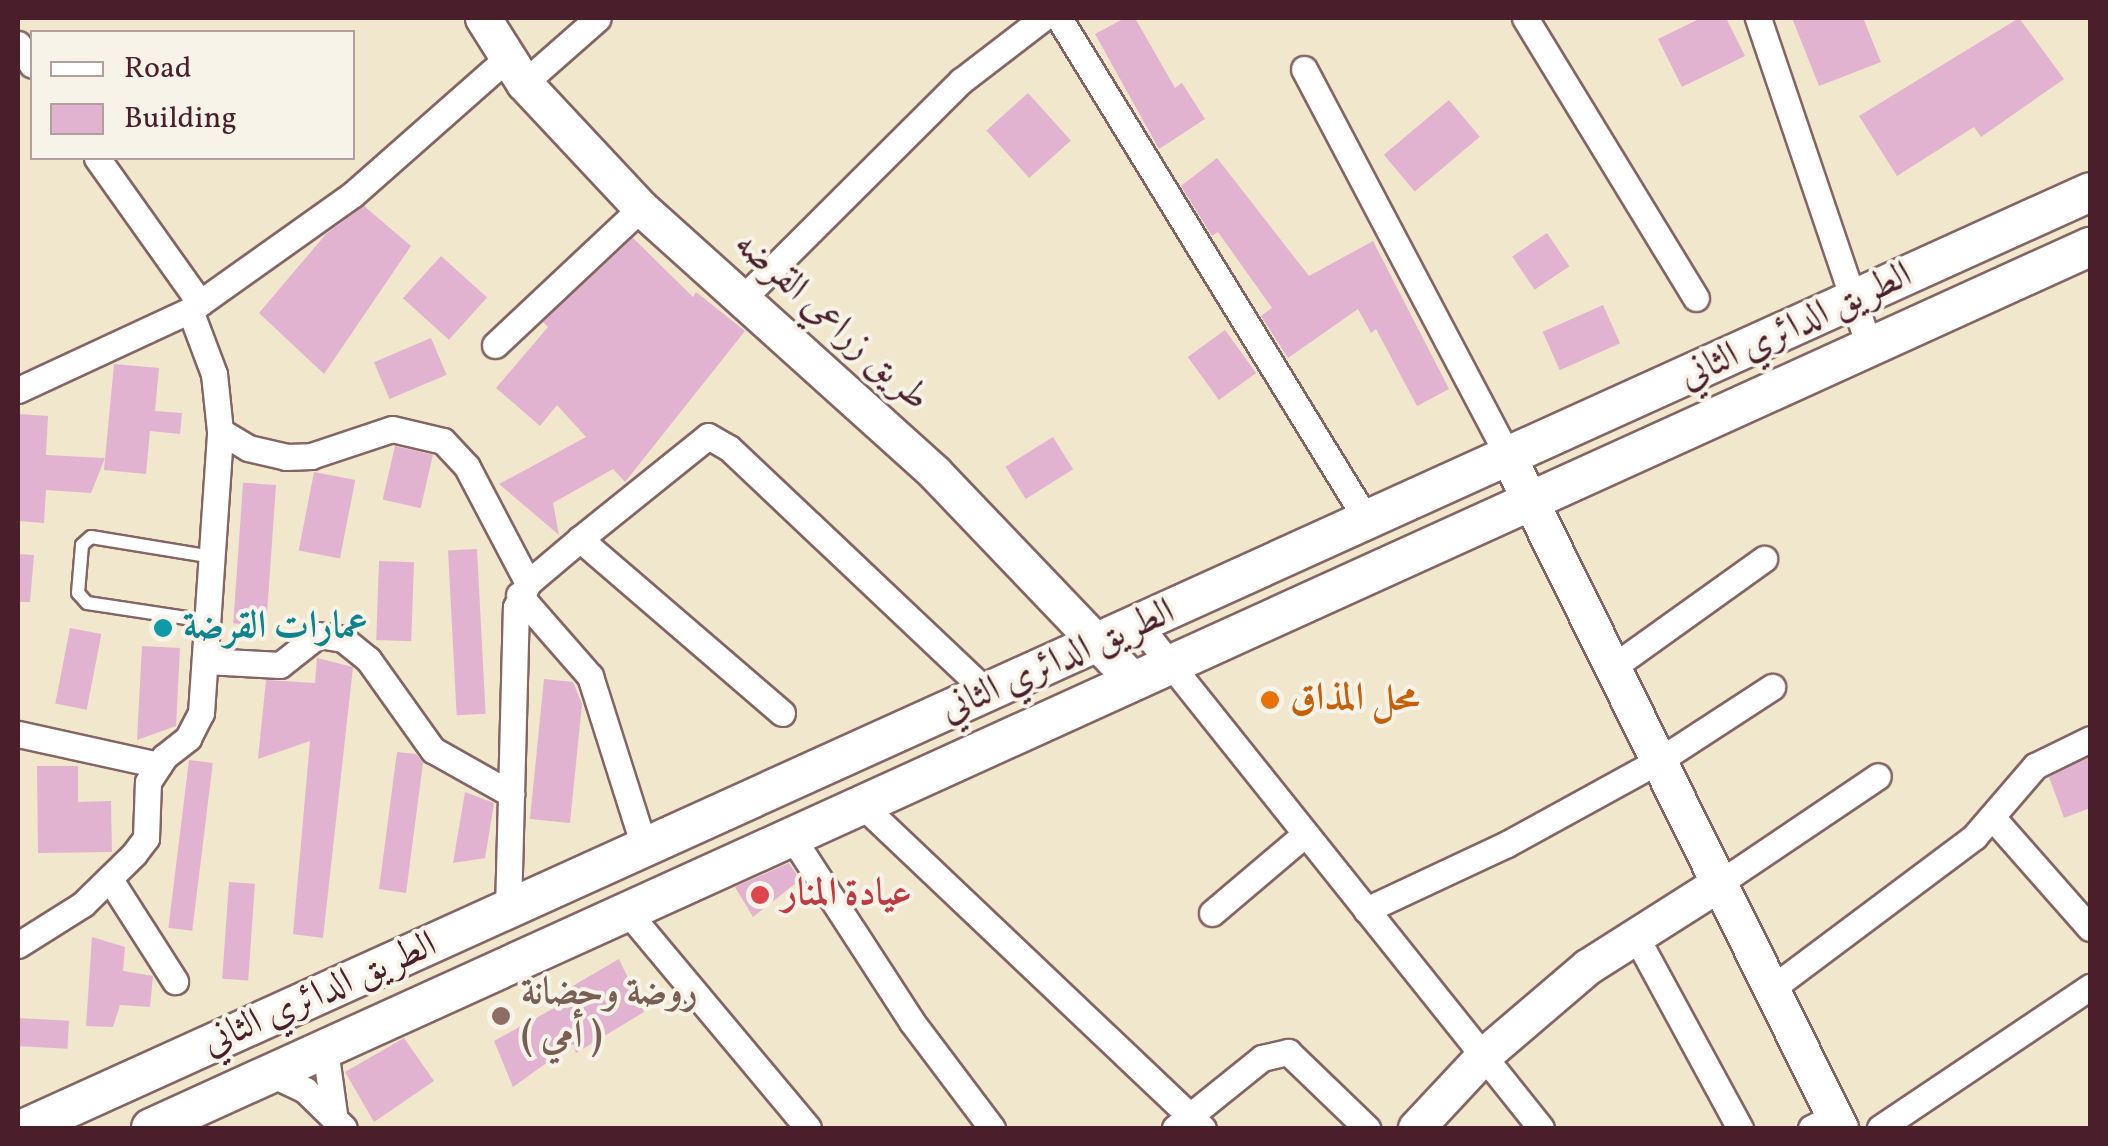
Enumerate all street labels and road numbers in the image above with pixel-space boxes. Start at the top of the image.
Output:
street label: طريق زراعي القرضه [724,222,938,422]
street label: الطريق الدائري الثاني [1672,253,1920,401]
street label: الطريق الدائري الثاني [934,590,1182,734]
street label: الطريق الدائري الثاني [196,923,444,1067]

